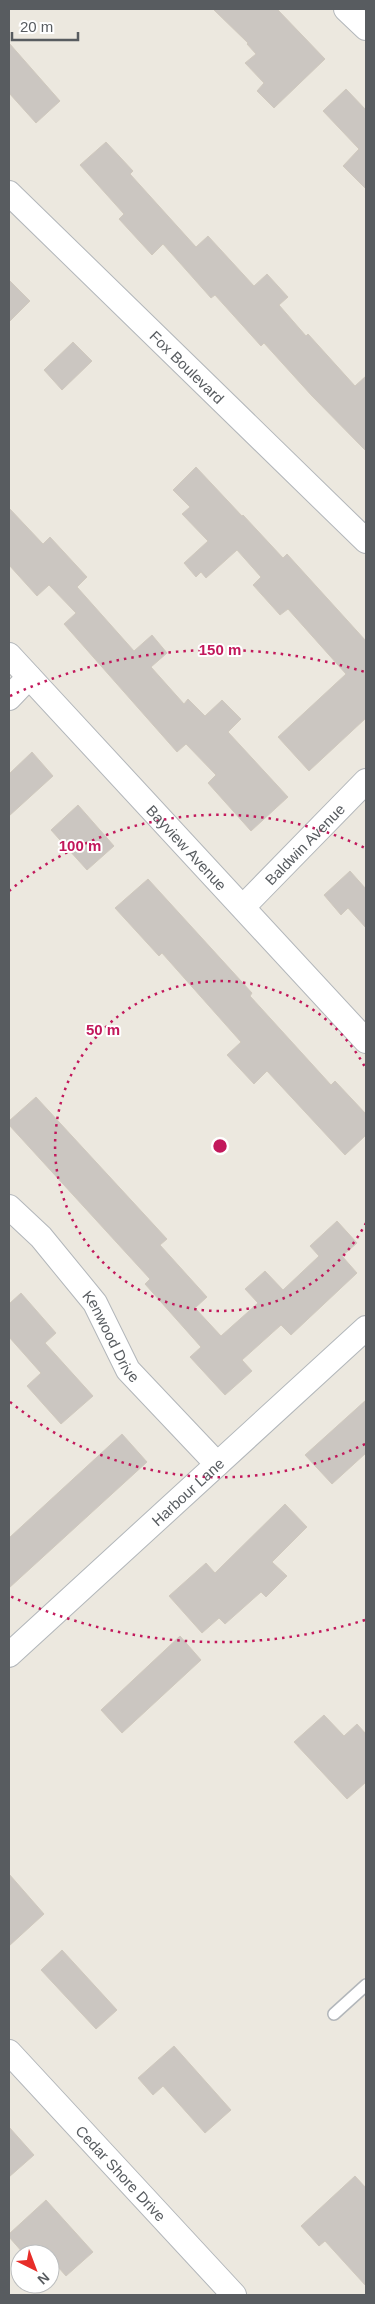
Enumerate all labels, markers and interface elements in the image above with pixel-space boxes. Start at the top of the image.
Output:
scale bar [12,10,79,42]
text: 20 m [20,18,53,35]
street label: Fox Boulevard [147,327,228,407]
text: 150 m [199,641,241,658]
street label: Baldwin Avenue [261,800,348,888]
street label: Bayview Avenue [143,801,230,893]
text: 100 m [59,837,101,854]
text: 50 m [86,1021,120,1038]
centre of rings [211,1137,229,1155]
street label: Kenwood Drive [80,1287,143,1385]
street label: Harbour Lane [148,1454,227,1529]
street label: Cedar Shore Drive [73,2122,170,2224]
north arrow [10,2244,60,2294]
text: N [35,2269,53,2288]

